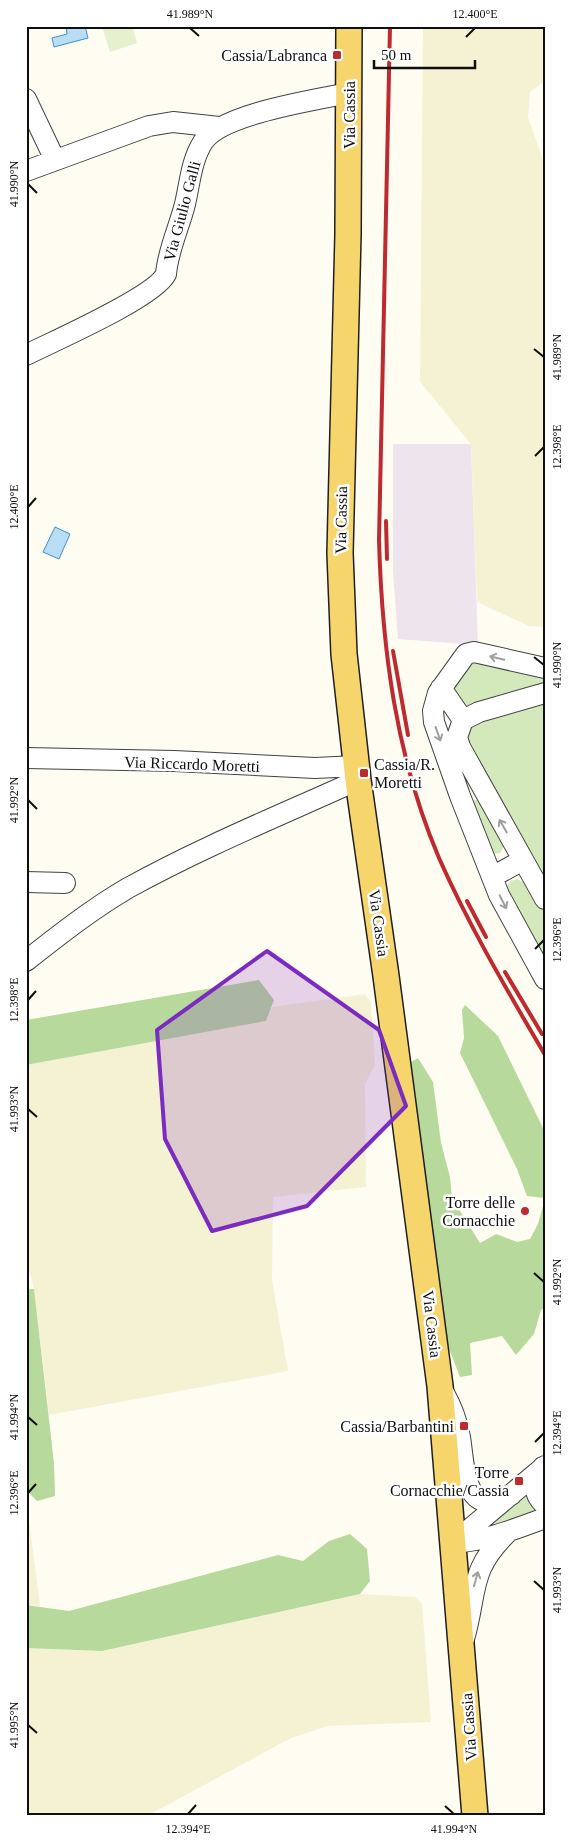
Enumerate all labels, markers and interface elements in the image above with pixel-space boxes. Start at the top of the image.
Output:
text: 41.989°N [167,7,214,21]
text: 12.400°E [452,7,498,21]
scale bar [374,38,475,70]
place label: Cassia/Labranca [221,47,327,64]
text: 50 m [381,47,412,63]
marker: Cassia/Labranca [331,49,343,61]
street label: Via Cassia [341,81,358,149]
street label: Via Giulio Galli [160,159,204,263]
text: 41.990°N [7,160,21,207]
text: 41.989°N [550,333,564,380]
text: 12.398°E [550,424,564,470]
text: 12.400°E [7,484,21,530]
street label: Via Cassia [332,486,350,554]
text: 41.990°N [550,641,564,688]
one-way arrow [490,653,506,662]
one-way arrow [434,726,443,741]
street label: Via Riccardo Moretti [124,753,261,775]
place label: Cassia/R. Moretti [374,756,435,791]
marker: Cassia/R. Moretti [358,767,370,779]
text: 41.992°N [7,776,21,823]
one-way arrow [498,819,508,834]
street label: Via Cassia [366,888,392,958]
one-way arrow [499,894,508,909]
text: 12.396°E [550,917,564,963]
text: 12.398°E [7,977,21,1023]
text: 41.993°N [7,1085,21,1132]
place label: Torre delle Cornacchie [442,1194,515,1229]
marker: Torre delle Cornacchie [519,1205,531,1217]
text: 41.992°N [550,1258,564,1305]
street label: Via Cassia [419,1289,445,1359]
text: 41.994°N [7,1393,21,1440]
text: 12.394°E [550,1410,564,1456]
place label: Cassia/Barbantini [340,1418,455,1435]
marker: Cassia/Barbantini [458,1420,470,1432]
place label: Torre Cornacchie/Cassia [390,1464,509,1499]
text: 12.396°E [7,1470,21,1516]
marker: Torre Cornacchie/Cassia [513,1475,525,1487]
text: 41.993°N [550,1566,564,1613]
one-way arrow [472,1571,482,1587]
street label: Via Cassia [458,1693,480,1761]
text: 41.995°N [7,1701,21,1748]
text: 12.394°E [165,1822,211,1836]
text: 41.994°N [431,1822,478,1836]

